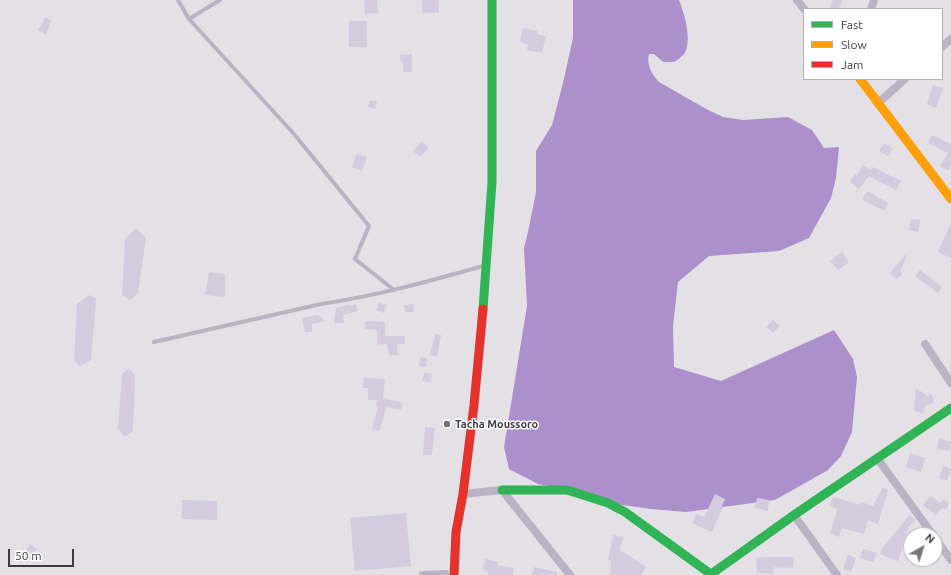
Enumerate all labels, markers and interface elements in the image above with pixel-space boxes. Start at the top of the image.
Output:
legend [803,8,943,80]
text: Fast [841,18,863,31]
text: Slow [841,38,867,51]
text: Jam [841,58,863,71]
place label: Tacha Moussoro [455,417,538,431]
marker: Tacha Moussoro [442,419,452,429]
north arrow [903,527,943,567]
text: N [923,531,937,546]
scale bar [10,541,76,567]
text: 50 m [15,549,42,562]

